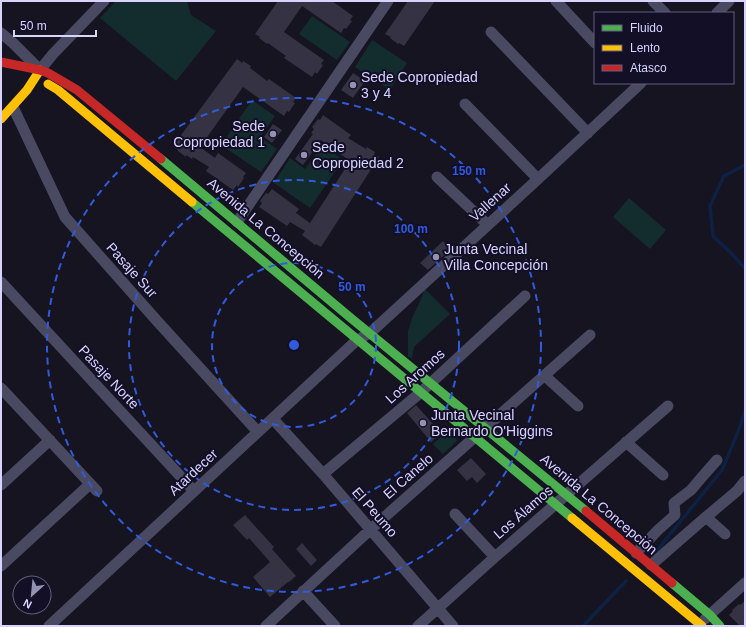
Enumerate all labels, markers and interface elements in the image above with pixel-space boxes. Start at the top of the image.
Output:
scale bar [14,12,96,38]
legend [594,12,734,84]
text: 50 m [20,19,47,33]
text: Fluido [630,21,663,35]
text: Lento [630,41,660,55]
text: Atasco [630,61,667,75]
place label: Sede Copropiedad 3 y 4 [361,69,478,101]
marker: Sede Copropiedad 3 y 4 [348,80,358,90]
place label: Sede Copropiedad 1 [173,118,265,150]
marker: Sede Copropiedad 1 [268,129,278,139]
place label: Sede Copropiedad 2 [312,139,404,171]
marker: Sede Copropiedad 2 [299,150,309,160]
text: 150 m [452,164,486,178]
street label: Avenida La Concepción [204,174,328,282]
street label: Vallenar [466,179,514,225]
text: 100 m [394,222,428,236]
street label: Pasaje Sur [103,239,161,301]
place label: Junta Vecinal Villa Concepción [444,241,548,273]
marker: Junta Vecinal Villa Concepción [431,252,441,262]
text: 50 m [338,280,366,294]
centre of rings [287,338,301,352]
street label: Pasaje Norte [76,342,143,412]
street label: Los Aromos [382,345,448,407]
place label: Junta Vecinal Bernardo O'Higgins [431,407,553,439]
marker: Junta Vecinal Bernardo O'Higgins [418,418,428,428]
street label: Atardecer [165,445,221,499]
street label: El Canelo [380,450,436,502]
street label: Avenida La Concepción [537,450,661,558]
street label: Los Álamos [490,482,556,542]
street label: El Peumo [349,484,401,540]
north arrow [12,575,52,615]
text: N [21,597,34,611]

